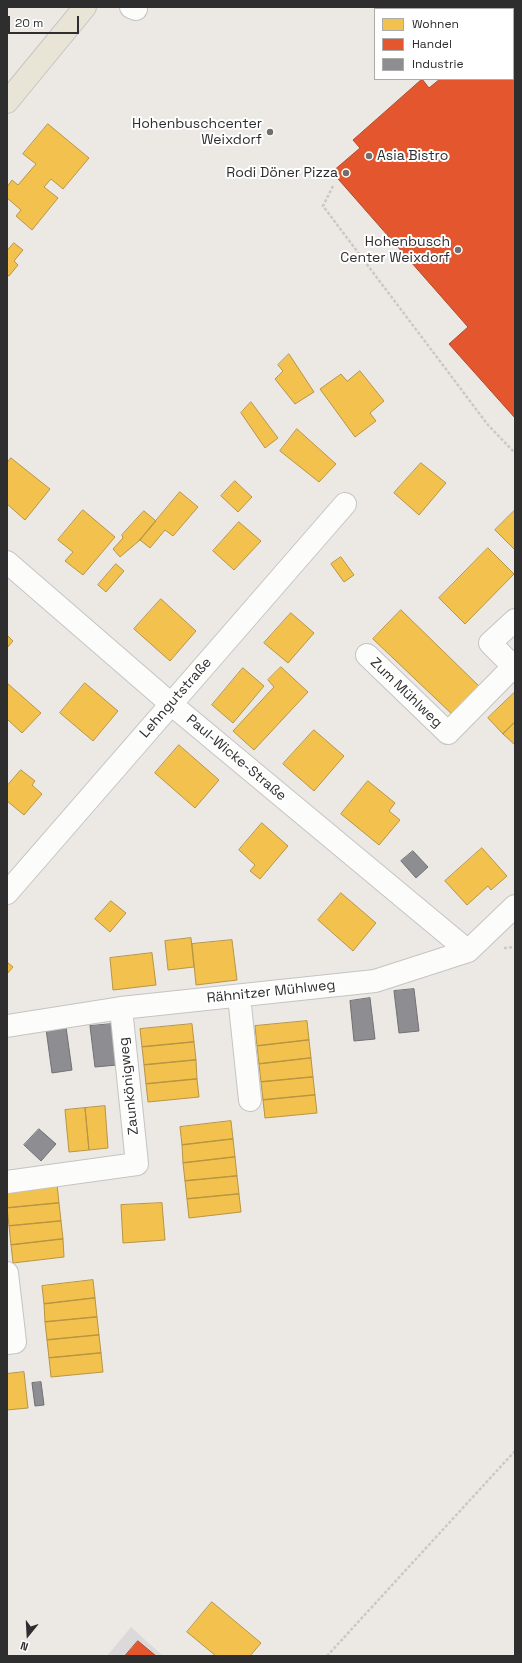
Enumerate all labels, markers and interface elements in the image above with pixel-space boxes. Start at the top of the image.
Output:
scale bar [10,8,81,34]
legend [374,8,514,80]
text: 20 m [15,15,43,31]
text: Wohnen [412,16,459,32]
text: Handel [412,36,452,52]
text: Industrie [412,56,464,72]
place label: Hohenbuschcenter Weixdorf [132,116,262,148]
marker: Hohenbuschcenter Weixdorf [265,127,275,137]
place label: Asia Bistro [377,148,448,164]
marker: Asia Bistro [364,151,374,161]
place label: Rodi Döner Pizza [226,165,338,181]
marker: Rodi Döner Pizza [341,168,351,178]
place label: Hohenbusch Center Weixdorf [340,234,450,266]
marker: Hohenbusch Center Weixdorf [453,245,463,255]
street label: Lehngutstraße [137,654,215,742]
street label: Zum Mühlweg [367,655,445,731]
street label: Paul-Wicke-Straße [183,711,289,805]
street label: Rähnitzer Mühlweg [206,977,336,1007]
street label: Zaunkönigweg [116,1036,142,1136]
north arrow [8,1615,48,1655]
text: N [19,1639,30,1654]

